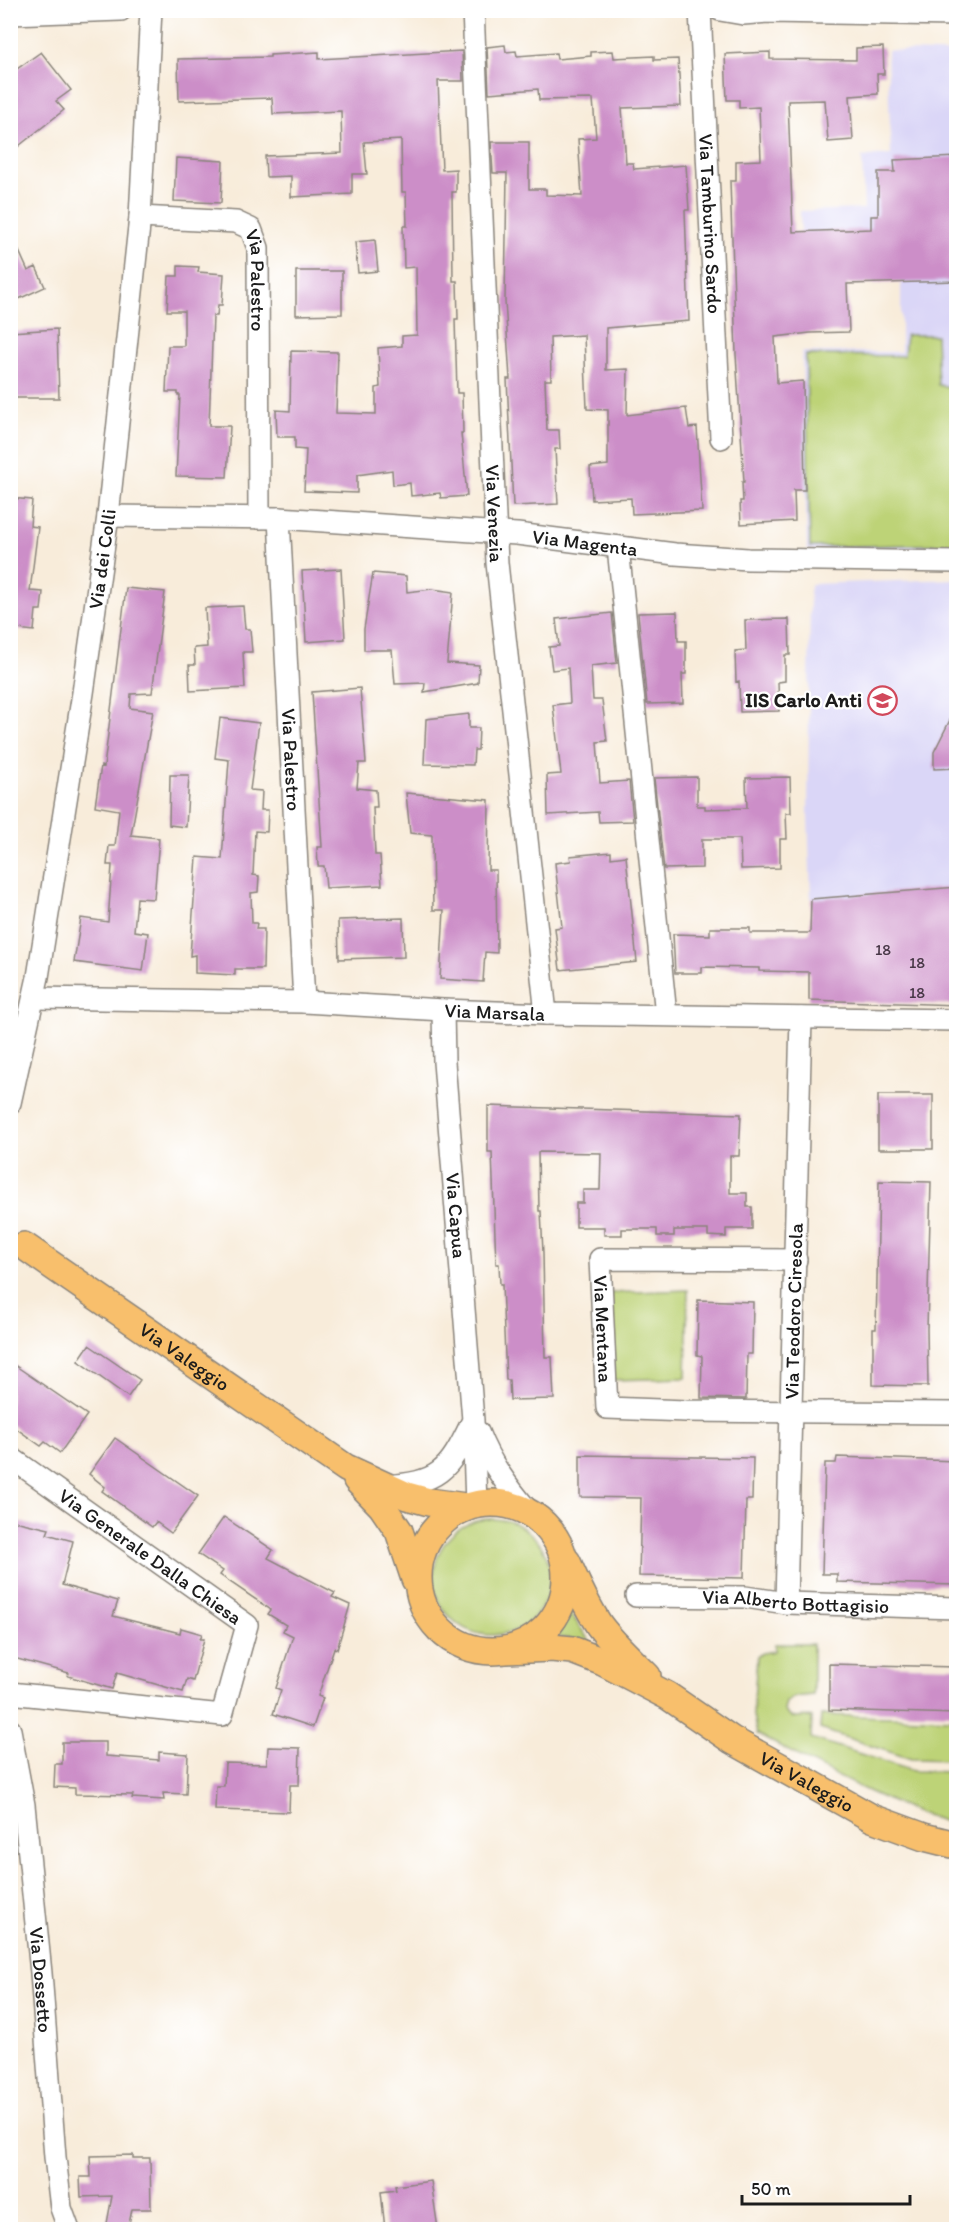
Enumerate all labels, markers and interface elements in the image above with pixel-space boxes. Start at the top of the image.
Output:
street label: Via Tamburino Sardo [694,133,727,314]
street label: Via Palestro [240,226,270,332]
street label: Via Venezia [481,464,509,564]
street label: Via dei Colli [83,508,121,611]
street label: Via Magenta [531,524,639,561]
school or university icon: IIS Carlo Anti [867,684,899,716]
place label: IIS Carlo Anti [745,688,862,712]
street label: Via Palestro [277,708,306,812]
house number: 18 [875,940,891,959]
house number: 18 [909,953,925,972]
house number: 18 [909,983,925,1002]
street label: Via Marsala [444,998,546,1026]
street label: Via Capua [441,1172,472,1259]
street label: Via Teodoro Ciresola [779,1222,808,1400]
street label: Via Mentana [589,1275,618,1383]
street label: Via Valeggio [135,1317,234,1396]
street label: Via Generale Dalla Chiesa [54,1483,247,1630]
street label: Via Alberto Bottagisio [702,1585,890,1618]
street label: Via Valeggio [755,1746,858,1818]
street label: Via Dossetto [24,1926,58,2034]
scale bar [742,2168,910,2206]
text: 50 m [751,2178,791,2200]

